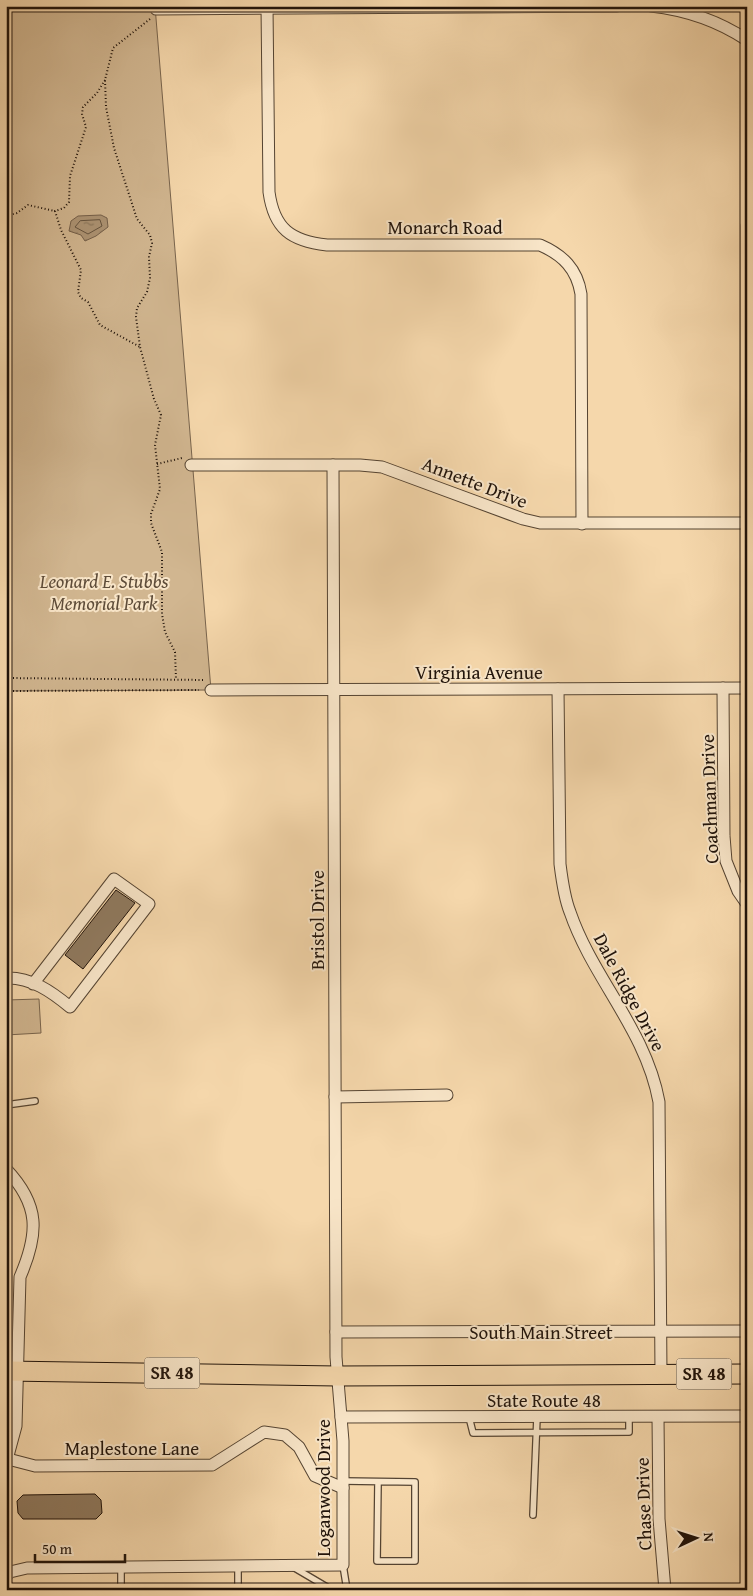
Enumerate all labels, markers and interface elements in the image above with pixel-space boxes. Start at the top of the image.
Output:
street label: Monarch Road [387,213,503,241]
street label: Annette Drive [418,449,532,515]
park label: Leonard E. Stubbs Memorial Park [39,567,169,617]
street label: Virginia Avenue [415,658,543,686]
street label: Coachman Drive [693,734,725,864]
street label: Bristol Drive [303,870,331,970]
street label: Dale Ridge Drive [587,928,673,1056]
street label: South Main Street [469,1318,613,1346]
road number: SR 48 [144,1358,200,1389]
road number: SR 48 [676,1358,732,1390]
street label: State Route 48 [487,1386,601,1414]
street label: Loganwood Drive [309,1419,337,1557]
street label: Maplestone Lane [65,1434,199,1462]
street label: Chase Drive [627,1457,659,1551]
north arrow [670,1514,720,1564]
scale bar [35,1531,125,1563]
text: N [699,1532,719,1543]
text: 50 m [42,1538,73,1559]

